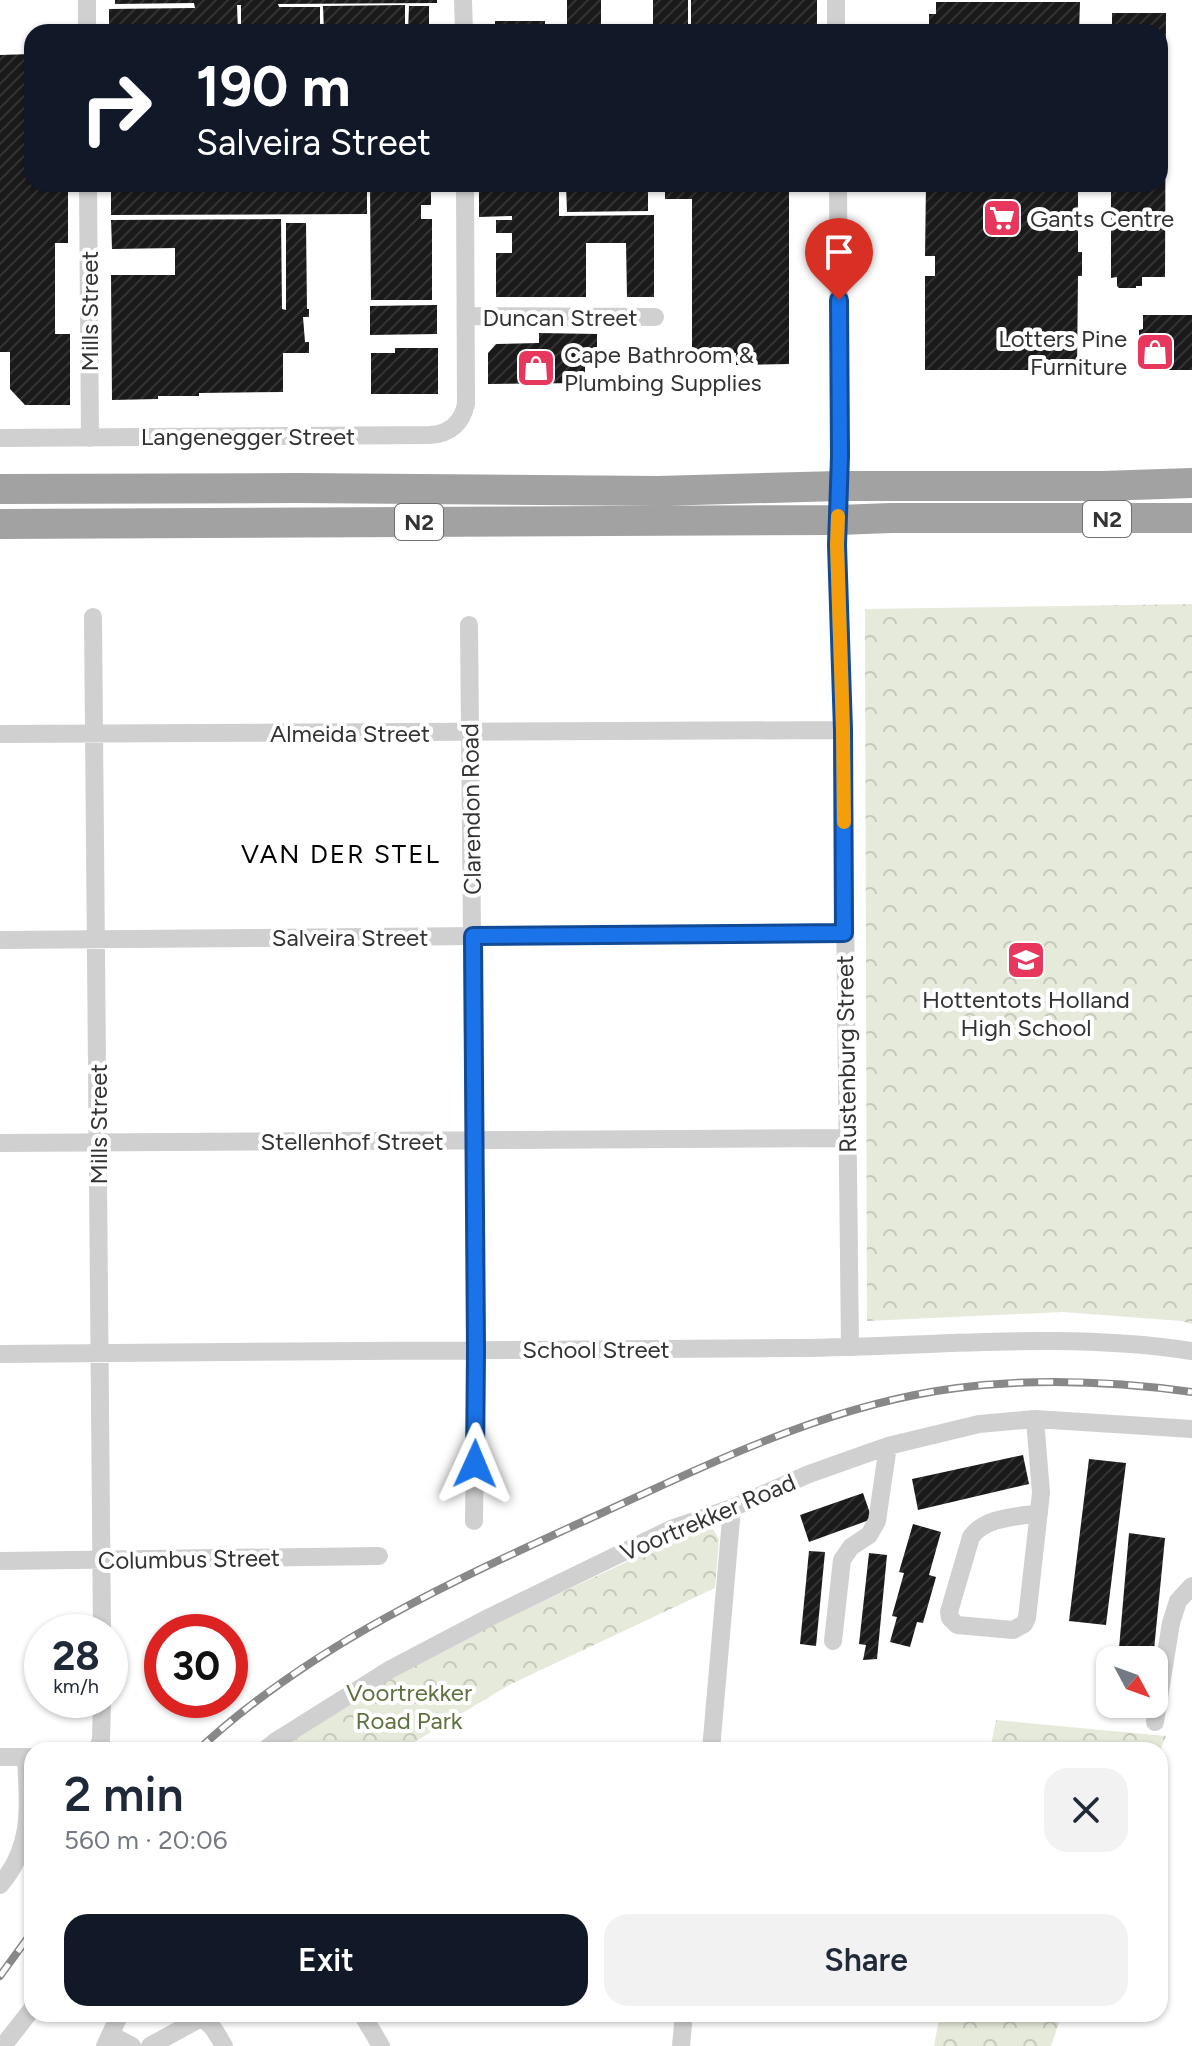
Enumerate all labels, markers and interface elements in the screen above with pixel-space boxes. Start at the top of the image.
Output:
text: 190 m [196,53,351,120]
icon: right [64,56,168,160]
text: Salveira Street [196,121,431,164]
supermarket icon: Gants Centre [981,197,1023,239]
place label: Gants Centre [1030,204,1174,233]
pin [805,218,873,300]
icon: arrive [817,230,861,274]
street label: Mills Street [75,251,104,371]
street label: Duncan Street [482,303,638,332]
place label: Lotters Pine Furniture [998,324,1127,381]
shop icon: Lotters Pine Furniture [1134,331,1176,373]
place label: Cape Bathroom & Plumbing Supplies [564,340,762,397]
shop icon: Cape Bathroom & Plumbing Supplies [515,347,557,389]
street label: Langenegger Street [141,422,355,451]
road number: N2 [1083,501,1131,537]
road number: N2 [395,504,443,540]
street label: Almeida Street [270,719,430,748]
street label: Clarendon Road [455,723,487,895]
district label: VAN DER STEL [241,838,441,870]
street label: Salveira Street [272,923,428,952]
school or university icon: Hottentots Holland High School [1005,939,1047,981]
street label: Rustenburg Street [830,955,862,1153]
place label: Hottentots Holland High School [922,985,1130,1042]
street label: Mills Street [84,1064,113,1184]
street label: Stellenhof Street [260,1127,444,1156]
street label: School Street [522,1335,670,1364]
position arrow [433,1422,517,1506]
street label: Voortrekker Road [616,1467,800,1567]
street label: Columbus Street [98,1543,280,1575]
speed limit sign: 30 [144,1614,248,1718]
text: 28 [52,1632,100,1680]
north arrow [1096,1646,1168,1718]
map controls [1096,1646,1168,1718]
text: km/h [53,1674,99,1698]
park label: Voortrekker Road Park [346,1678,472,1735]
text: 2 min [64,1765,184,1823]
button: close [1044,1768,1128,1852]
text: 560 m · 20:06 [64,1824,228,1856]
button: Exit [64,1914,588,2006]
button: Share [604,1914,1128,2006]

